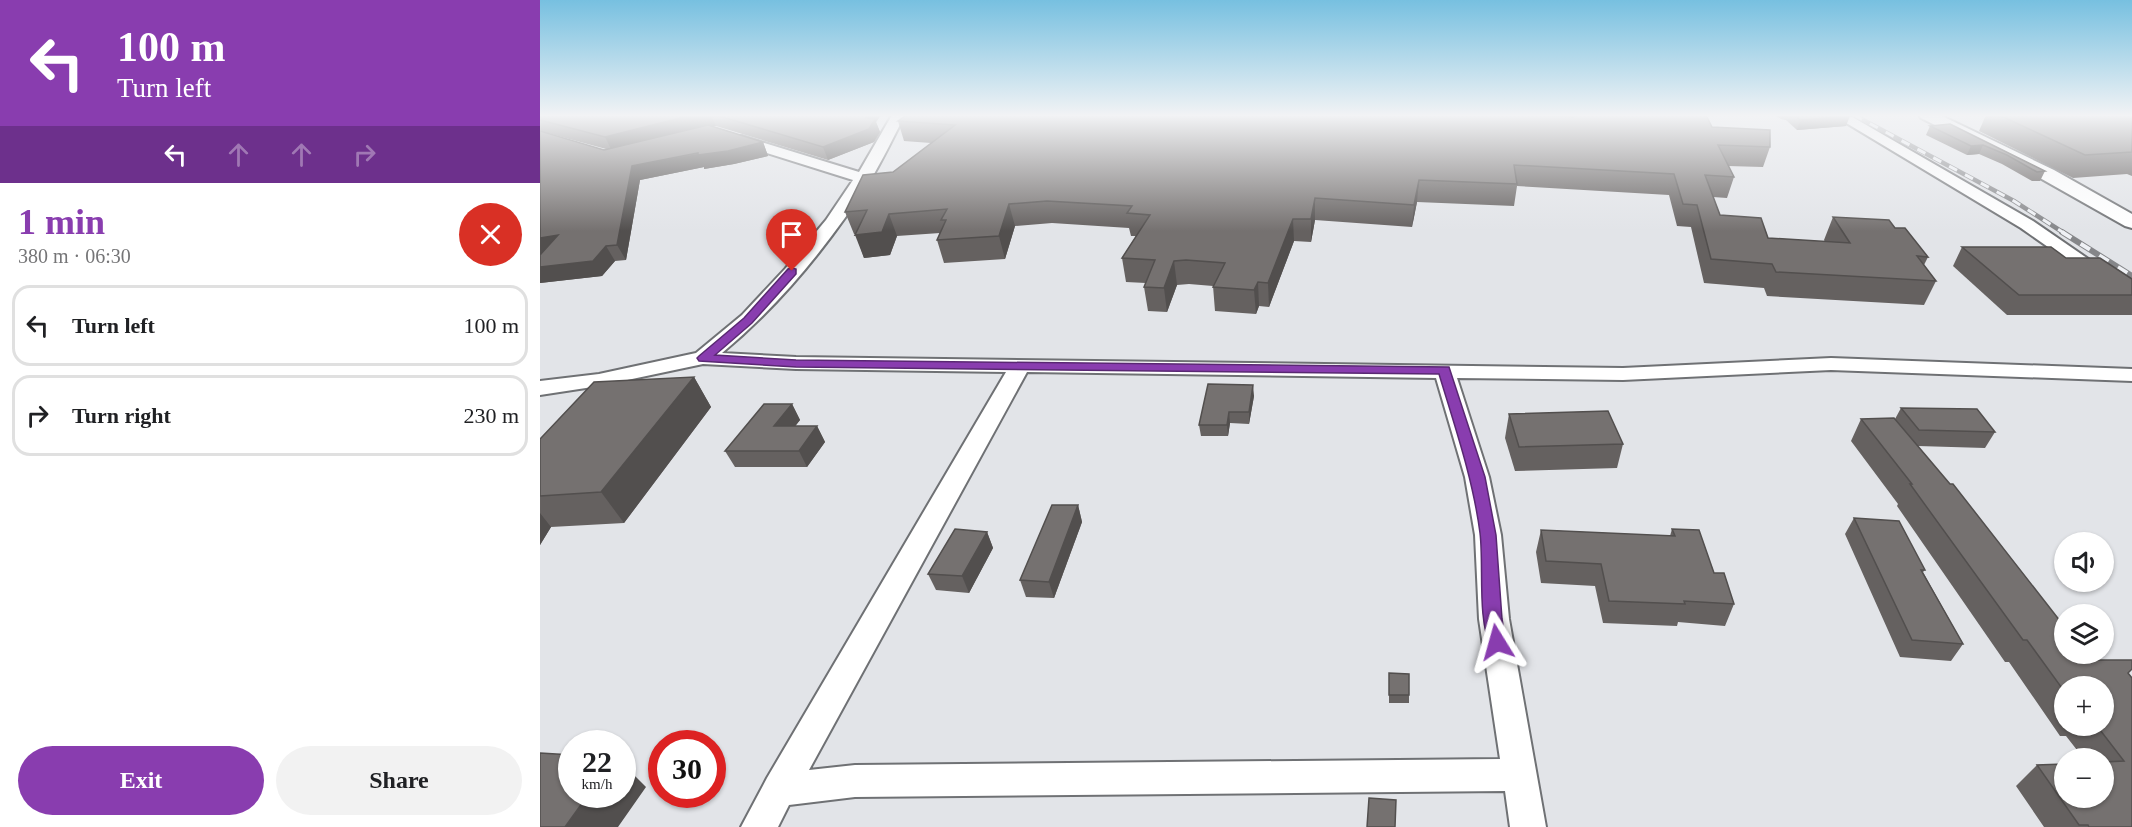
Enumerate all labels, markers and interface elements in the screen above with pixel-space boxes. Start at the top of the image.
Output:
icon: left [18,24,96,102]
text: 100 m [117,24,226,70]
text: Turn left [117,73,211,103]
icon: left [159,138,192,171]
icon: ahead [222,138,255,171]
icon: ahead [285,138,318,171]
icon: right [348,138,381,171]
text: 1 min [18,202,105,242]
button: close [459,203,522,266]
pin [766,209,817,271]
icon: arrive [775,218,808,251]
text: 380 m · 06:30 [18,245,131,267]
icon: left [21,309,54,342]
text: Turn left [72,313,155,338]
text: 100 m [463,313,519,338]
icon: right [21,399,54,432]
text: Turn right [72,403,171,428]
text: 230 m [463,403,519,428]
map controls [2054,532,2114,808]
button: sound [2054,532,2114,592]
button: layers [2054,604,2114,664]
position arrow [1465,610,1529,674]
button: + [2054,676,2114,736]
speed limit sign: 30 [648,730,726,808]
text: 22 [582,745,612,778]
button: Exit [18,746,264,815]
button: Share [276,746,522,815]
button: − [2054,748,2114,808]
text: km/h [582,776,612,792]

